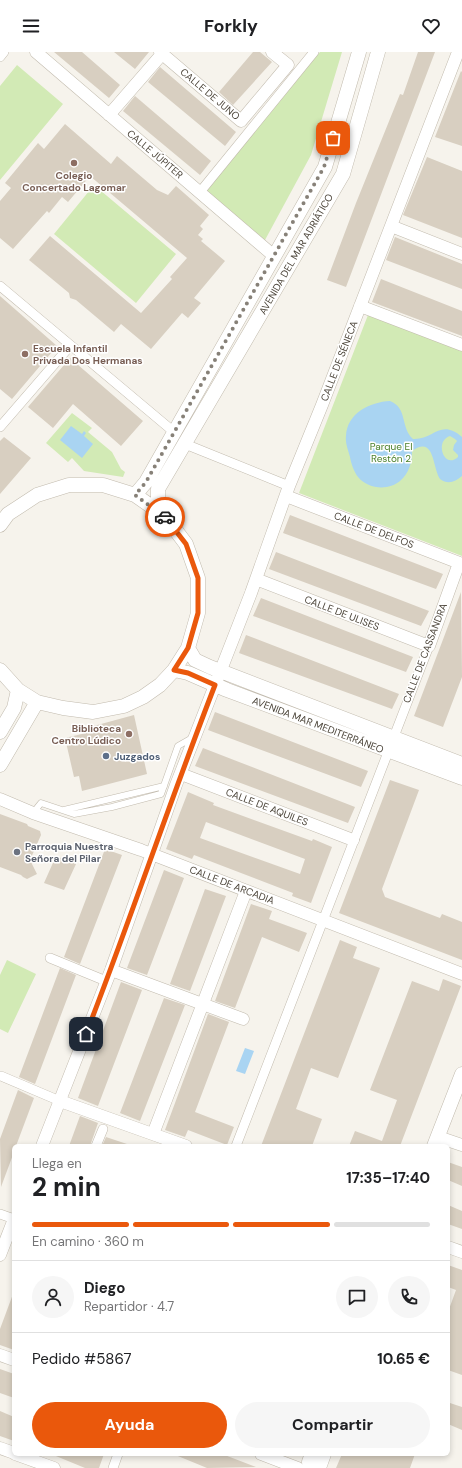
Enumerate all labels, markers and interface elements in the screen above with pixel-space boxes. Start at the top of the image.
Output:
text: Forkly [204,14,258,38]
icon: menu [20,15,42,37]
icon: heart [420,15,442,37]
street label: CALLE DE JUNO [178,65,243,123]
pin [316,121,350,155]
street label: CALLE JÚPITER [124,127,186,181]
icon: bag [322,127,344,149]
marker: Colegio Concertado Lagomar [69,158,79,168]
place label: Colegio Concertado Lagomar [22,169,126,194]
street label: AVENIDA DEL MAR ADRIÁTICO [256,191,336,317]
street label: CALLE DE SÉNECA [318,319,360,403]
place label: Escuela Infantil Privada Dos Hermanas [33,342,143,367]
marker: Escuela Infantil Privada Dos Hermanas [20,349,30,359]
park label: Parque El Restón 2 [370,440,412,465]
courier [145,497,185,537]
icon: car [154,506,176,528]
street label: CALLE DE DELFOS [332,509,416,551]
street label: CALLE DE ULISES [303,593,381,633]
street label: CALLE DE CASSANDRA [400,601,450,705]
street label: AVENIDA MAR MEDITERRÁNEO [250,694,386,756]
place label: Biblioteca Centro Lúdico [51,722,121,747]
marker: Biblioteca Centro Lúdico [124,729,134,739]
place label: Juzgados [114,750,160,763]
marker: Juzgados [101,751,111,761]
street label: CALLE DE AQUILES [224,785,310,829]
place label: Parroquia Nuestra Señora del Pilar [25,840,114,865]
marker: Parroquia Nuestra Señora del Pilar [12,847,22,857]
street label: CALLE DE ARCADIA [188,863,277,907]
pin [69,1017,103,1051]
icon: home [75,1023,97,1045]
text: Llega en [32,1155,82,1172]
text: 17:35–17:40 [346,1168,430,1188]
text: 2 min [32,1170,101,1204]
text: En camino · 360 m [32,1233,144,1250]
button: person [32,1276,74,1318]
button: chat [336,1276,378,1318]
button: phone [388,1276,430,1318]
text: Diego [84,1278,125,1298]
text: Repartidor · 4.7 [84,1298,174,1315]
text: Pedido #5867 [32,1349,131,1369]
text: 10.65 € [377,1349,430,1369]
button: Ayuda [32,1402,227,1448]
button: Compartir [235,1402,430,1448]

